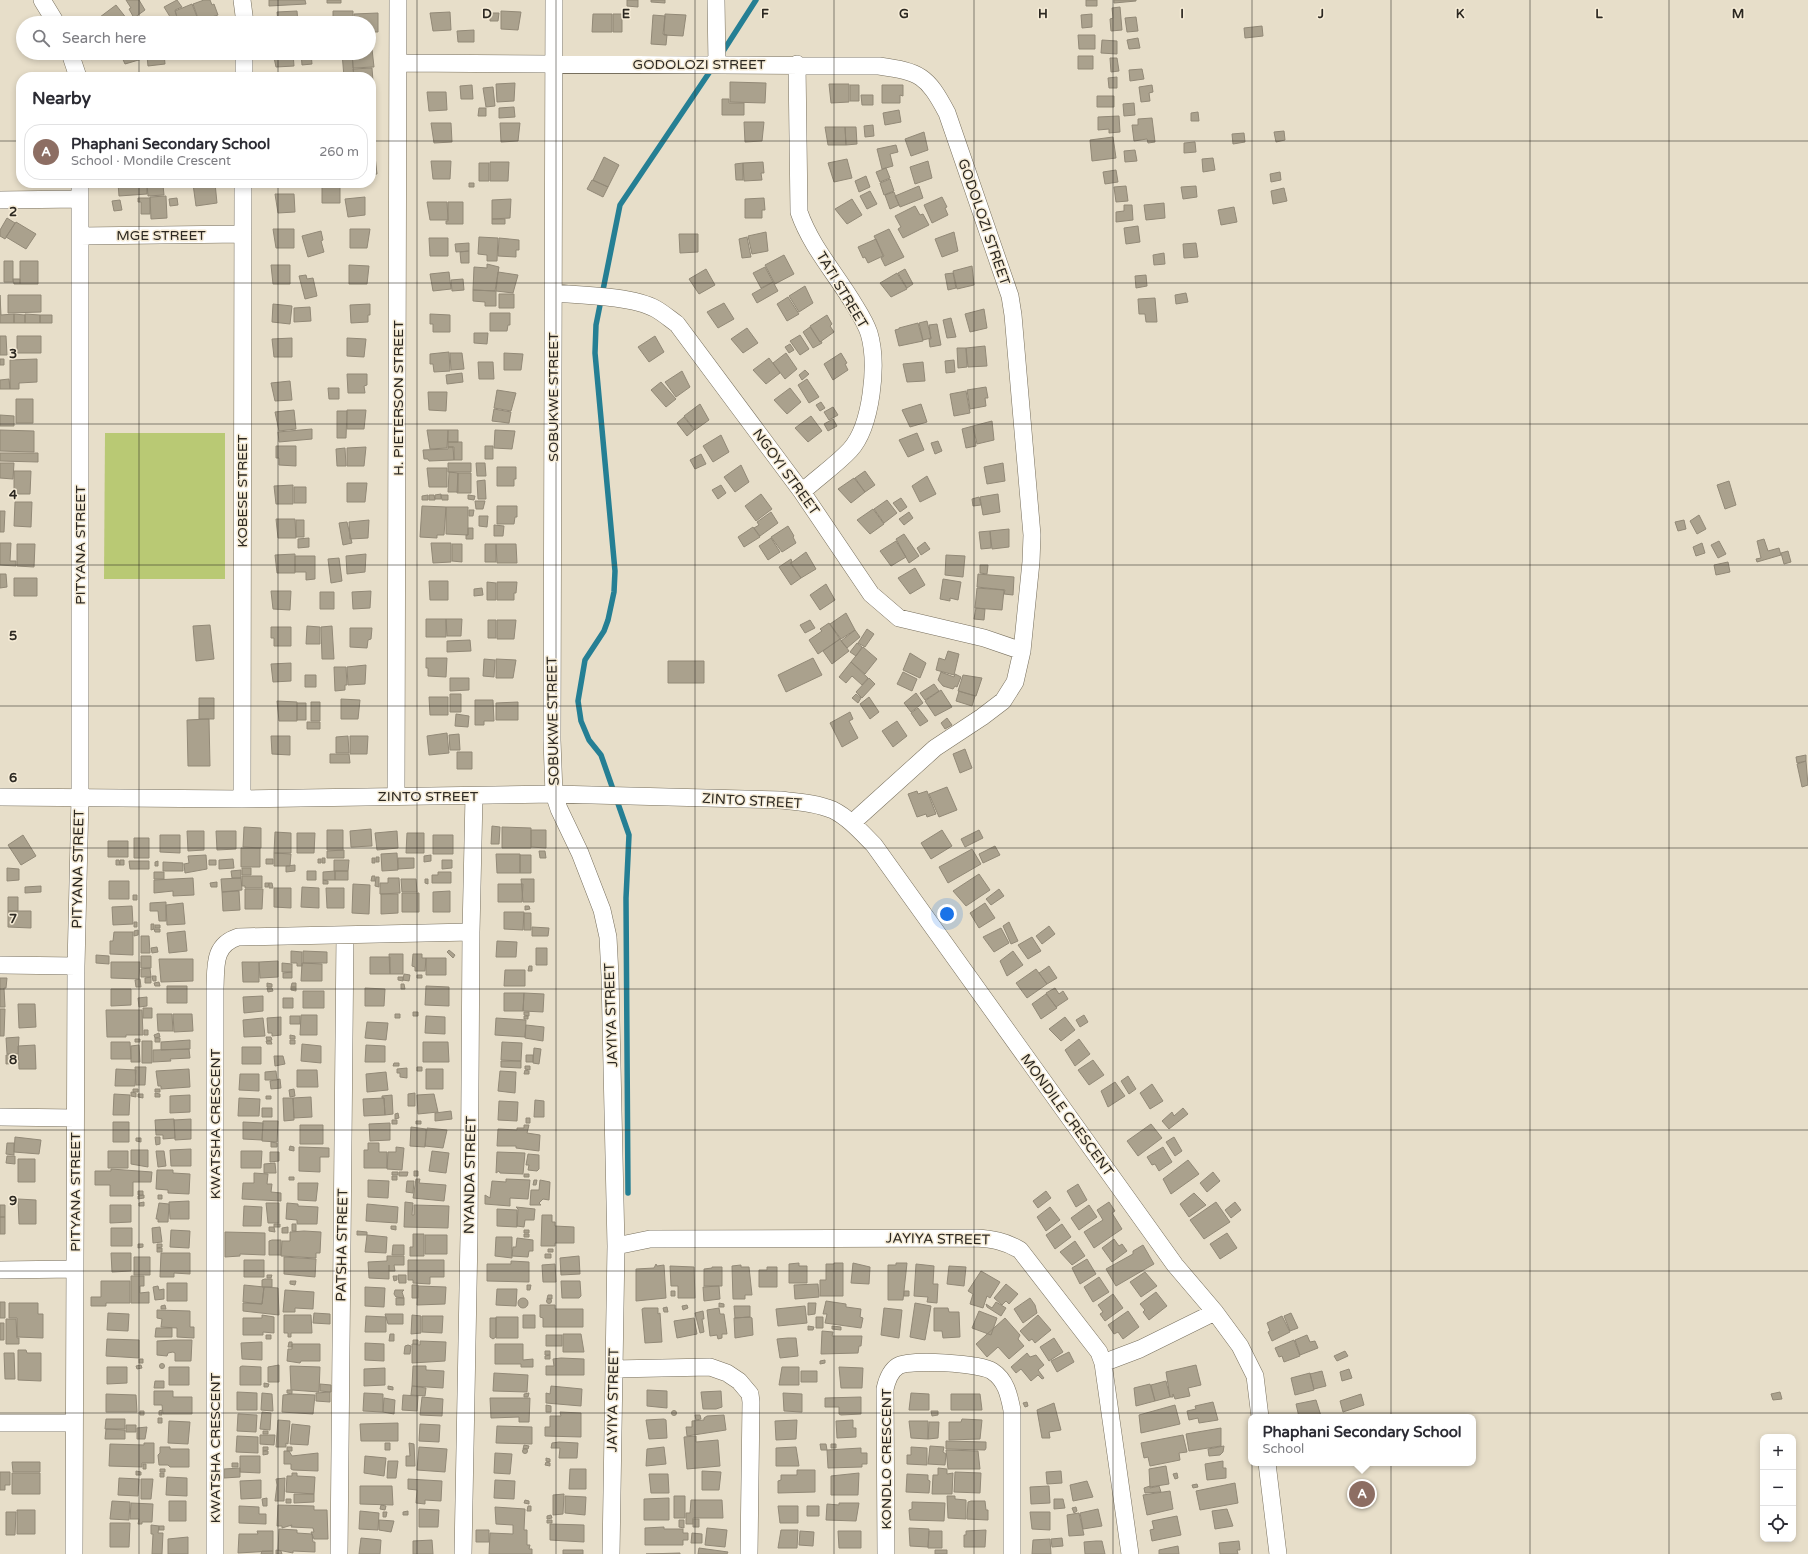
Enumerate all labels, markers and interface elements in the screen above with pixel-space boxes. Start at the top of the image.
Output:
text: D [482,6,492,22]
text: E [622,6,630,22]
text: F [761,6,769,22]
text: G [899,6,909,22]
text: H [1038,6,1048,22]
text: I [1180,6,1184,22]
text: J [1317,6,1324,22]
text: K [1456,6,1465,22]
text: L [1595,6,1603,22]
text: M [1732,6,1744,22]
search box [16,16,376,60]
icon: search [30,27,52,49]
text: Search here [62,29,146,47]
street label: GODOLOZI STREET [633,56,766,73]
text: Nearby [32,88,91,109]
text: Phaphani Secondary School [71,135,270,153]
text: A [41,144,51,160]
text: 260 m [319,144,359,160]
text: School · Mondile Crescent [71,153,231,169]
street label: GODOLOZI STREET [954,156,1014,288]
text: 2 [9,204,17,220]
street label: MGE STREET [116,227,206,244]
street label: TATI STREET [812,249,872,332]
street label: H. PIETERSON STREET [390,320,407,476]
street label: SOBUKWE STREET [545,332,562,462]
text: 3 [9,346,17,362]
street label: NGOYI STREET [749,426,823,519]
street label: KOBESE STREET [234,434,251,548]
street label: PITYANA STREET [72,485,89,605]
text: 4 [9,487,18,503]
text: 5 [9,628,17,644]
street label: SOBUKWE STREET [543,656,563,786]
text: 6 [9,770,17,786]
street label: ZINTO STREET [378,788,479,805]
street label: ZINTO STREET [701,790,803,812]
street label: PITYANA STREET [68,809,88,929]
your location [937,904,957,924]
text: 7 [9,911,17,927]
street label: JAYIYA STREET [601,962,621,1067]
street label: KWATSHA CRESCENT [207,1048,224,1199]
street label: MONDILE CRESCENT [1017,1051,1117,1180]
text: 8 [9,1052,17,1068]
street label: NYANDA STREET [460,1115,480,1234]
street label: PITYANA STREET [67,1132,84,1252]
street label: PATSHA STREET [333,1188,351,1302]
text: 9 [9,1193,17,1209]
street label: JAYIYA STREET [886,1230,991,1248]
street label: JAYIYA STREET [604,1347,622,1452]
street label: KWATSHA CRESCENT [207,1372,224,1523]
street label: KONDLO CRESCENT [878,1388,895,1529]
popup [1248,1414,1476,1466]
text: Phaphani Secondary School [1262,1423,1462,1441]
map controls [1760,1434,1796,1542]
button: + [1760,1434,1796,1470]
text: School [1262,1441,1304,1457]
button: − [1760,1470,1796,1506]
pin: A [1349,1479,1375,1509]
button: locate [1760,1506,1796,1542]

